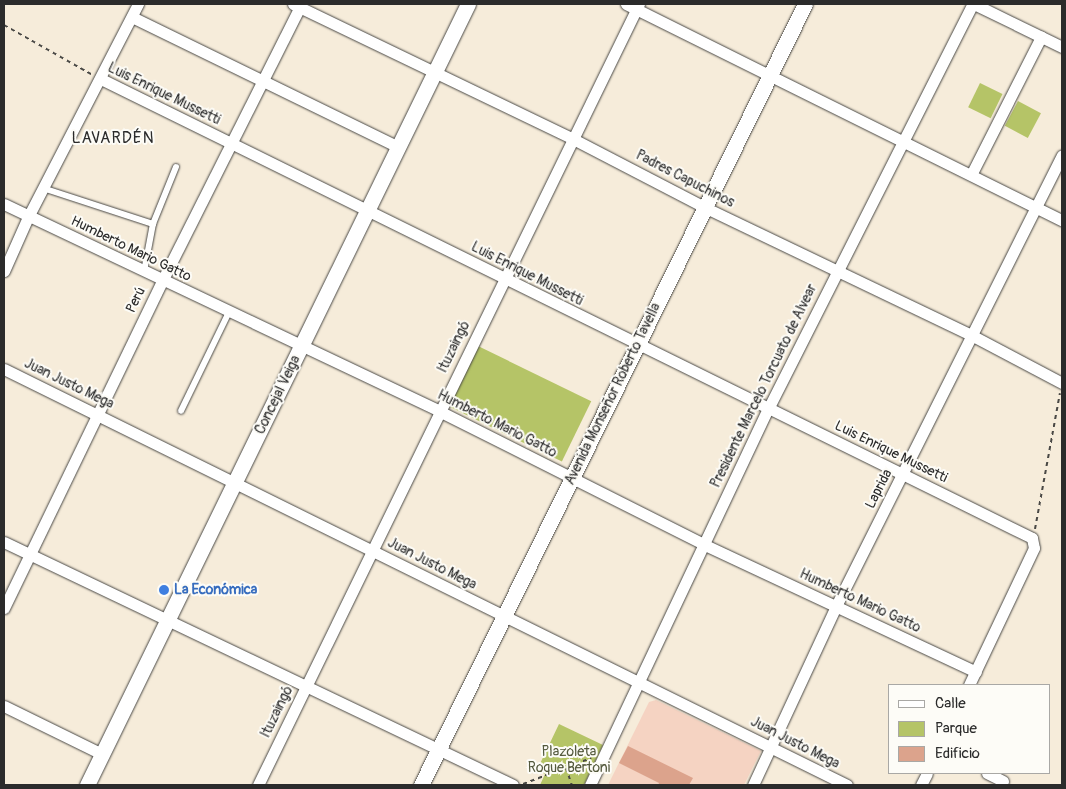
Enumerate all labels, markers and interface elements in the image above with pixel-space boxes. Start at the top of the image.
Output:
street label: Luis Enrique Mussetti [105,59,223,129]
district label: LAVARDÉN [70,128,156,148]
street label: Padres Capuchinos [633,147,737,211]
street label: Humberto Mario Gatto [68,213,194,285]
street label: Luis Enrique Mussetti [468,239,586,309]
street label: Presidente Marcelo Torcuato de Alvear [707,281,821,491]
street label: Perú [123,284,149,316]
street label: Avenida Monseñor Roberto Tavella [562,300,664,488]
street label: Ituzaingó [434,318,474,376]
street label: Concejal Veiga [252,353,304,437]
street label: Juan Justo Mega [21,355,117,413]
street label: Humberto Mario Gatto [435,387,559,461]
street label: Luis Enrique Mussetti [832,417,950,487]
street label: Laprida [862,467,896,511]
street label: Juan Justo Mega [385,534,479,594]
street label: Humberto Mario Gatto [797,566,923,636]
place label: La Económica [174,582,257,598]
marker: La Económica [158,584,170,596]
street label: Ituzaingó [257,683,297,741]
legend [888,684,1051,774]
text: Calle [935,694,966,713]
street label: Juan Justo Mega [748,713,842,773]
text: Parque [935,719,977,738]
park label: Plazoleta Roque Bertoni [528,744,610,776]
text: Edificio [935,744,980,763]

